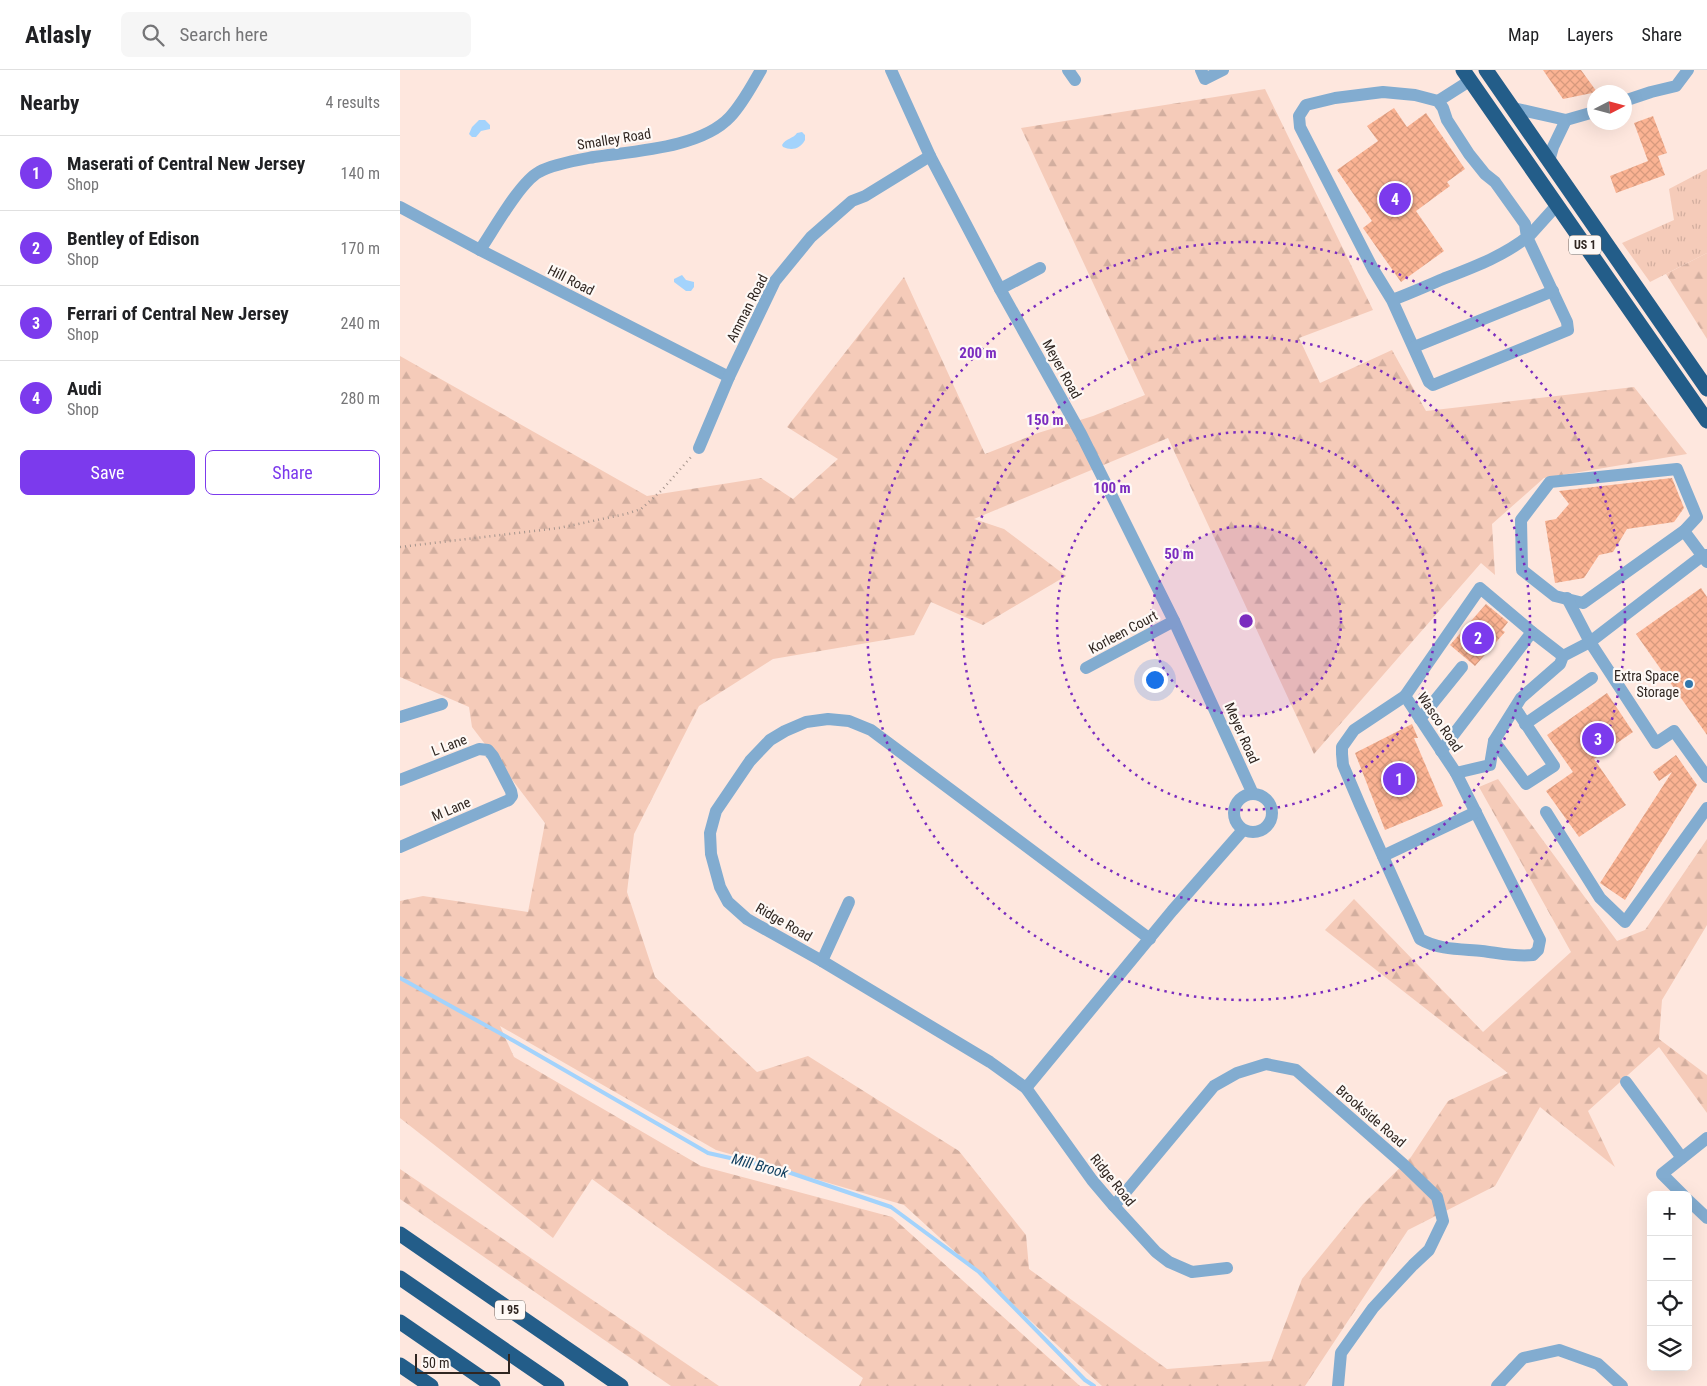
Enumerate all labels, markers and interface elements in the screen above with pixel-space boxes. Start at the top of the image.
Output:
search box [121,12,471,57]
text: Atlasly [25,21,91,49]
icon: search [139,21,167,49]
text: Search here [179,23,268,46]
text: Map [1508,24,1539,45]
text: Layers [1567,24,1614,45]
text: Share [1642,24,1682,45]
north arrow [1587,85,1632,130]
text: Nearby [20,91,79,115]
text: 4 results [325,93,380,112]
street label: Smalley Road [576,125,652,153]
text: Maserati of Central New Jersey [67,152,305,175]
text: 1 [32,164,40,183]
text: 140 m [341,164,380,183]
text: Shop [67,175,99,194]
pin: 4 [1379,180,1411,218]
text: Bentley of Edison [67,227,199,250]
road number: US 1 [1569,236,1601,254]
text: 2 [32,239,40,258]
text: 170 m [341,239,380,258]
text: Shop [67,250,99,269]
street label: Hill Road [545,262,597,298]
street label: Amman Road [723,271,771,345]
text: Ferrari of Central New Jersey [67,302,289,325]
text: 3 [32,314,40,333]
text: 240 m [341,314,380,333]
text: Shop [67,325,99,344]
street label: Meyer Road [1039,337,1085,401]
text: 200 m [959,344,997,362]
text: Audi [67,377,102,400]
text: 4 [32,389,40,408]
text: 280 m [341,389,380,408]
text: Shop [67,400,99,419]
text: 150 m [1026,411,1064,429]
button: Save [20,450,195,495]
button: Share [205,450,380,495]
text: 100 m [1093,479,1131,497]
text: 50 m [1164,545,1194,563]
street label: Korleen Court [1086,607,1160,657]
centre of rings [1237,612,1255,630]
pin: 2 [1462,619,1494,657]
your location [1142,667,1168,693]
place label: Extra Space Storage [1614,668,1679,700]
marker: Extra Space Storage [1683,678,1695,690]
street label: Wasco Road [1414,689,1466,755]
street label: Meyer Road [1221,700,1263,766]
pin: 3 [1582,720,1614,758]
street label: L Lane [429,731,469,759]
pin: 1 [1383,760,1415,798]
street label: M Lane [429,794,473,824]
street label: Ridge Road [753,899,815,945]
street label: Brookside Road [1333,1082,1409,1150]
water label: Mill Brook [730,1150,791,1182]
street label: Ridge Road [1087,1151,1139,1209]
map controls [1647,1191,1692,1371]
button: + [1647,1191,1692,1236]
button: − [1647,1236,1692,1281]
button: locate [1647,1281,1692,1326]
road number: I 95 [495,1300,525,1320]
button: layers [1647,1326,1692,1371]
scale bar [415,1351,510,1374]
text: 50 m [422,1355,450,1371]

